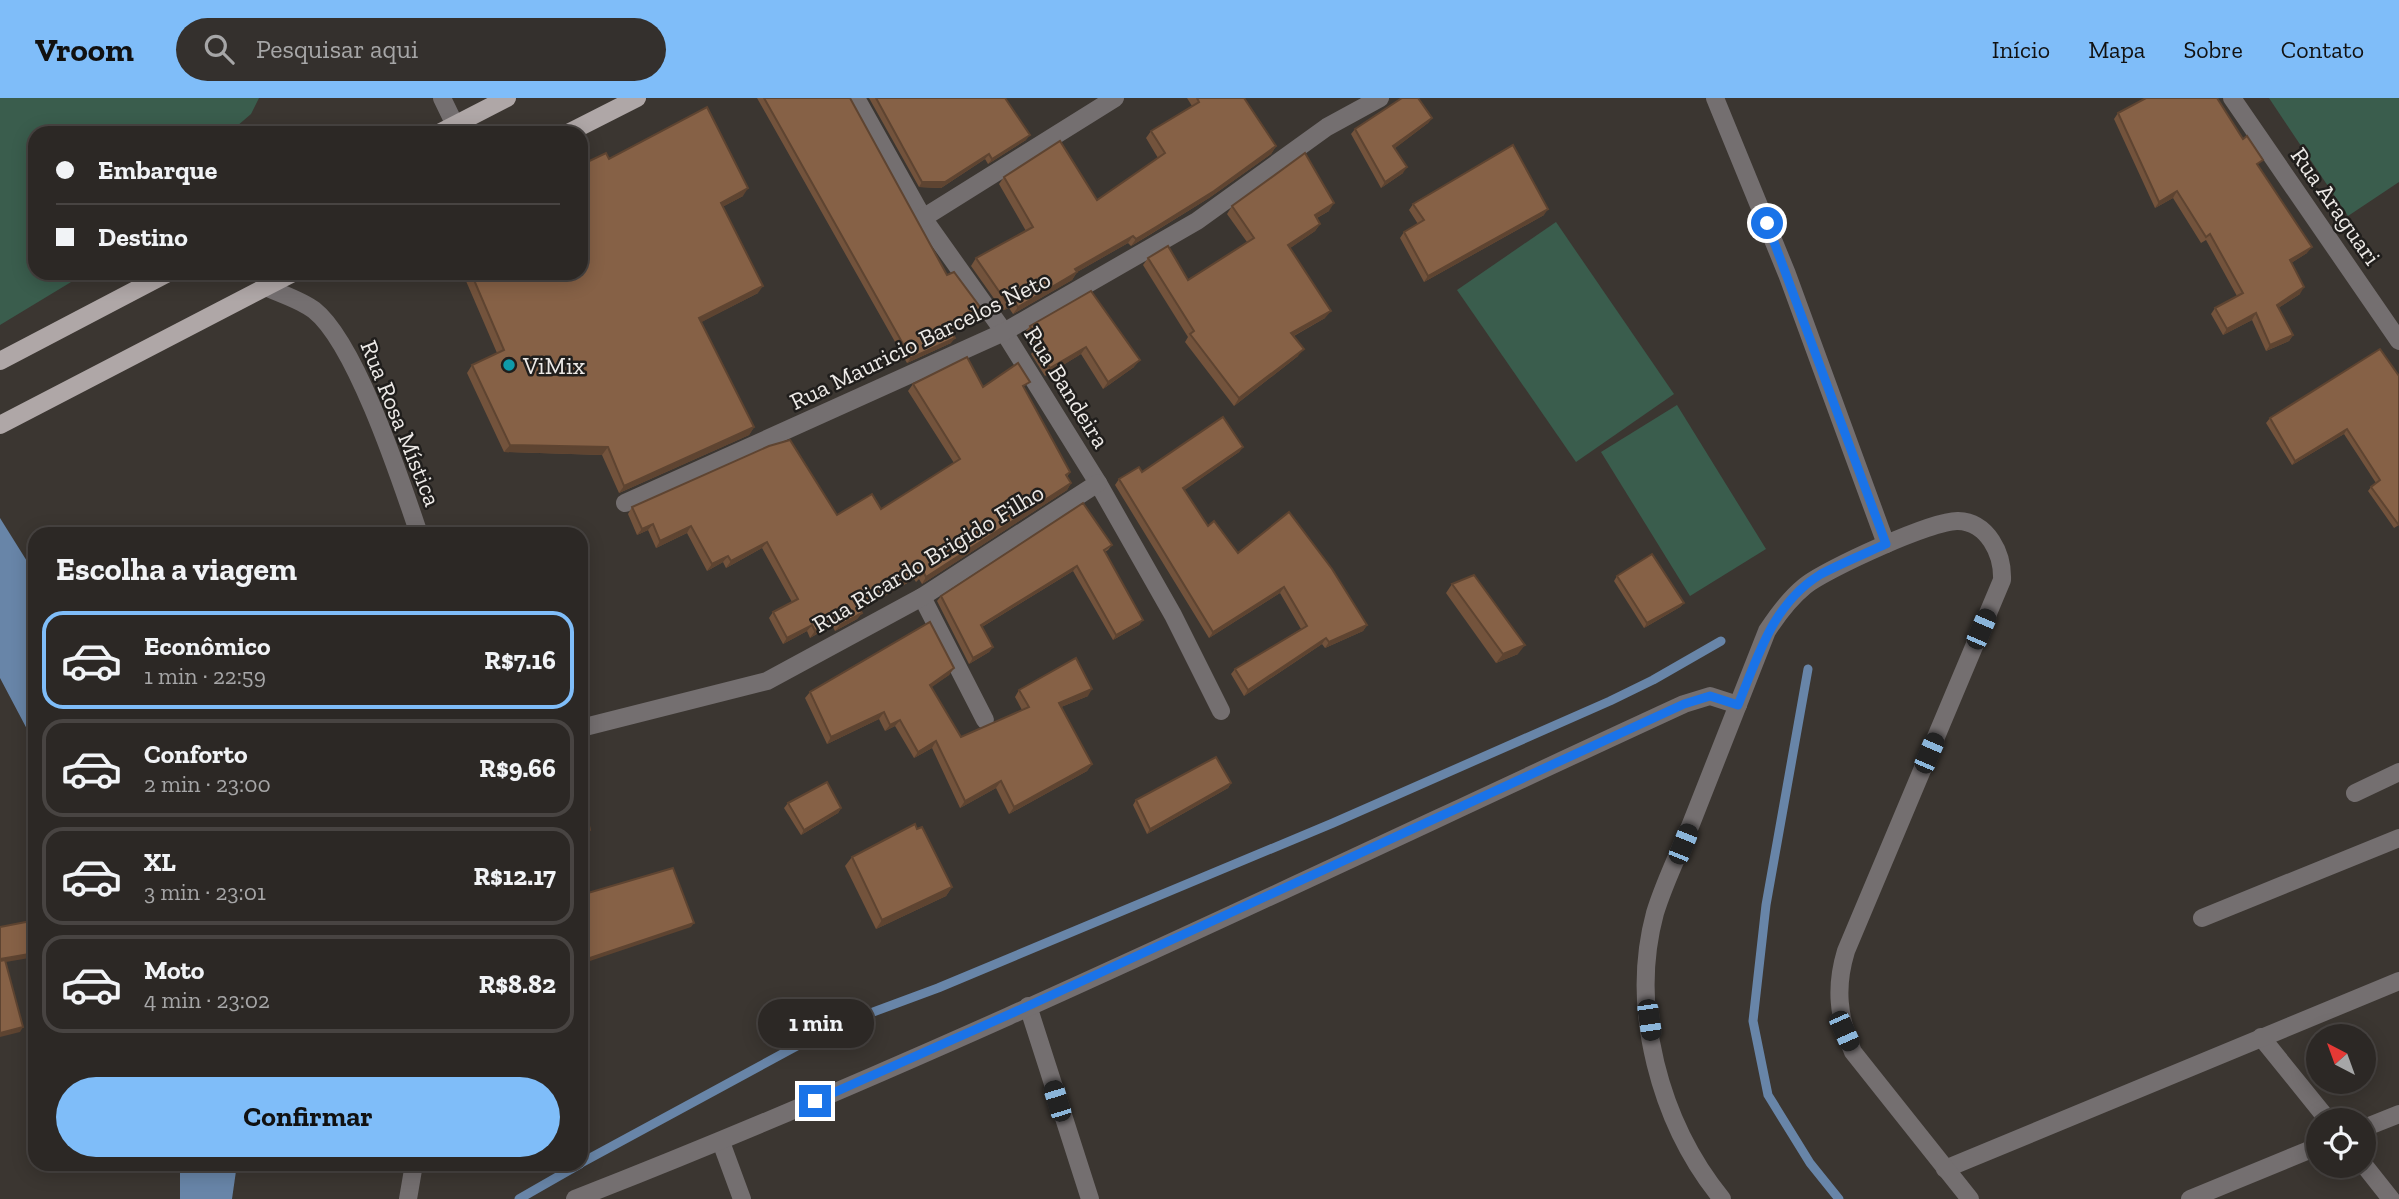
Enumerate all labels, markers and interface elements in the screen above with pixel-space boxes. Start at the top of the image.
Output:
search box [176,18,666,81]
text: Vroom [35,30,134,69]
icon: search [200,30,238,68]
text: Pesquisar aqui [256,33,418,65]
text: Início [1992,35,2050,64]
text: Mapa [2088,35,2145,64]
text: Sobre [2183,35,2243,64]
text: Contato [2281,35,2364,64]
street label: Rua Araguari [2285,142,2387,271]
text: Embarque [98,154,217,186]
route start [1751,207,1783,239]
text: Destino [98,221,188,253]
street label: Rua Mauricio Barcelos Neto [785,264,1055,416]
street label: Rua Bandeira [1018,321,1116,454]
street label: Rua Rosa Mística [355,336,448,511]
place label: ViMix [522,351,585,380]
marker: ViMix [501,357,517,373]
street label: Rua Ricardo Brigido Filho [807,477,1049,639]
text: Escolha a viagem [56,550,297,588]
car [1964,606,1999,652]
icon: car [60,629,123,692]
text: Econômico [144,630,271,662]
text: R$7.16 [484,644,556,676]
text: 1 min · 22:59 [144,662,266,690]
car [1912,730,1947,776]
icon: car [60,737,123,800]
text: Conforto [144,738,248,770]
text: R$9.66 [479,752,556,784]
text: 2 min · 23:00 [144,770,271,798]
car [1666,821,1701,867]
icon: car [60,845,123,908]
text: XL [144,846,176,878]
text: R$12.17 [473,860,556,892]
text: 3 min · 23:01 [144,878,266,906]
icon: car [60,953,123,1016]
text: Moto [144,954,204,986]
text: R$8.82 [479,968,556,1000]
text: 4 min · 23:02 [144,986,270,1014]
car [1636,998,1663,1042]
callout: 1 min [757,1000,873,1048]
car [1826,1008,1863,1054]
text: 1 min [789,1009,843,1037]
north arrow [2306,1024,2376,1094]
map controls [2306,1024,2376,1178]
button: Confirmar [56,1077,560,1157]
car [1041,1078,1074,1124]
route end [799,1085,831,1117]
button: locate [2306,1108,2376,1178]

